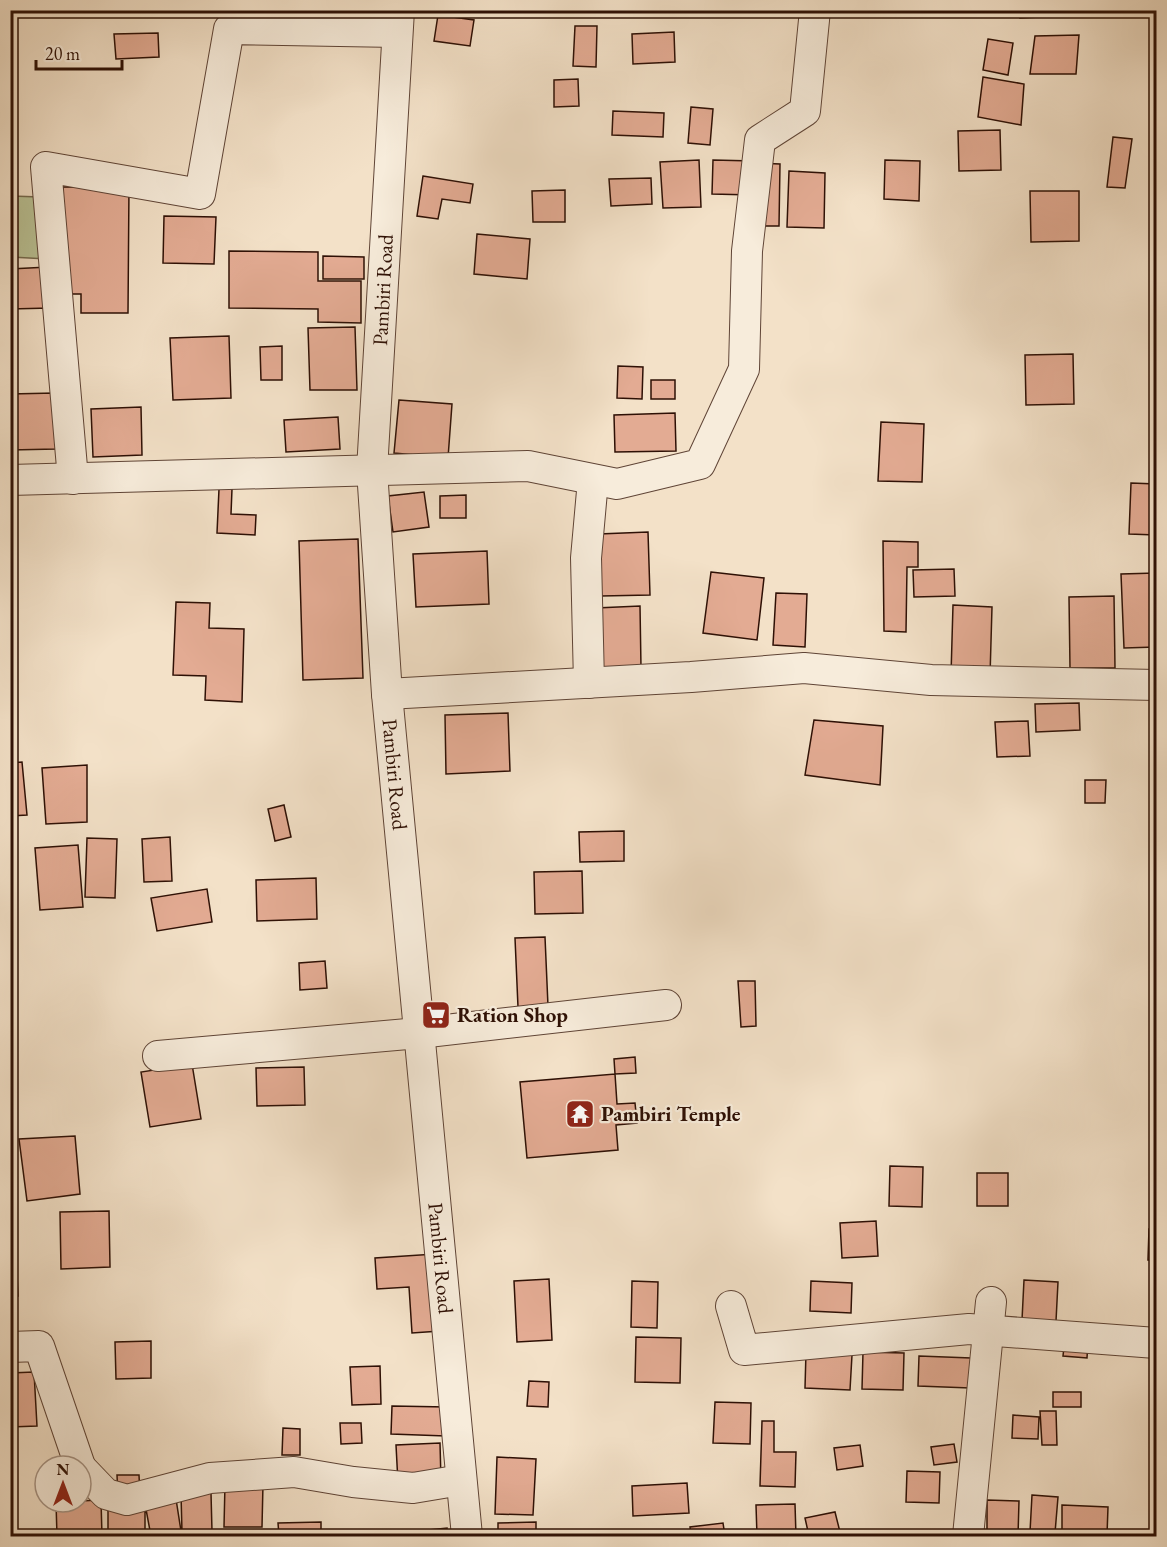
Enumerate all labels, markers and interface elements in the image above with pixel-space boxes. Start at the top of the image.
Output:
scale bar [36,33,122,71]
text: 20 m [45,42,80,65]
street label: Pambiri Road [366,233,399,346]
street label: Pambiri Road [376,717,414,832]
supermarket icon: Ration Shop [420,999,452,1031]
place label: Ration Shop [457,1001,568,1028]
temple icon: Pambiri Temple [564,1098,596,1130]
place label: Pambiri Temple [601,1100,741,1127]
street label: Pambiri Road [422,1201,460,1315]
north arrow [33,1454,93,1514]
text: N [57,1459,70,1480]

